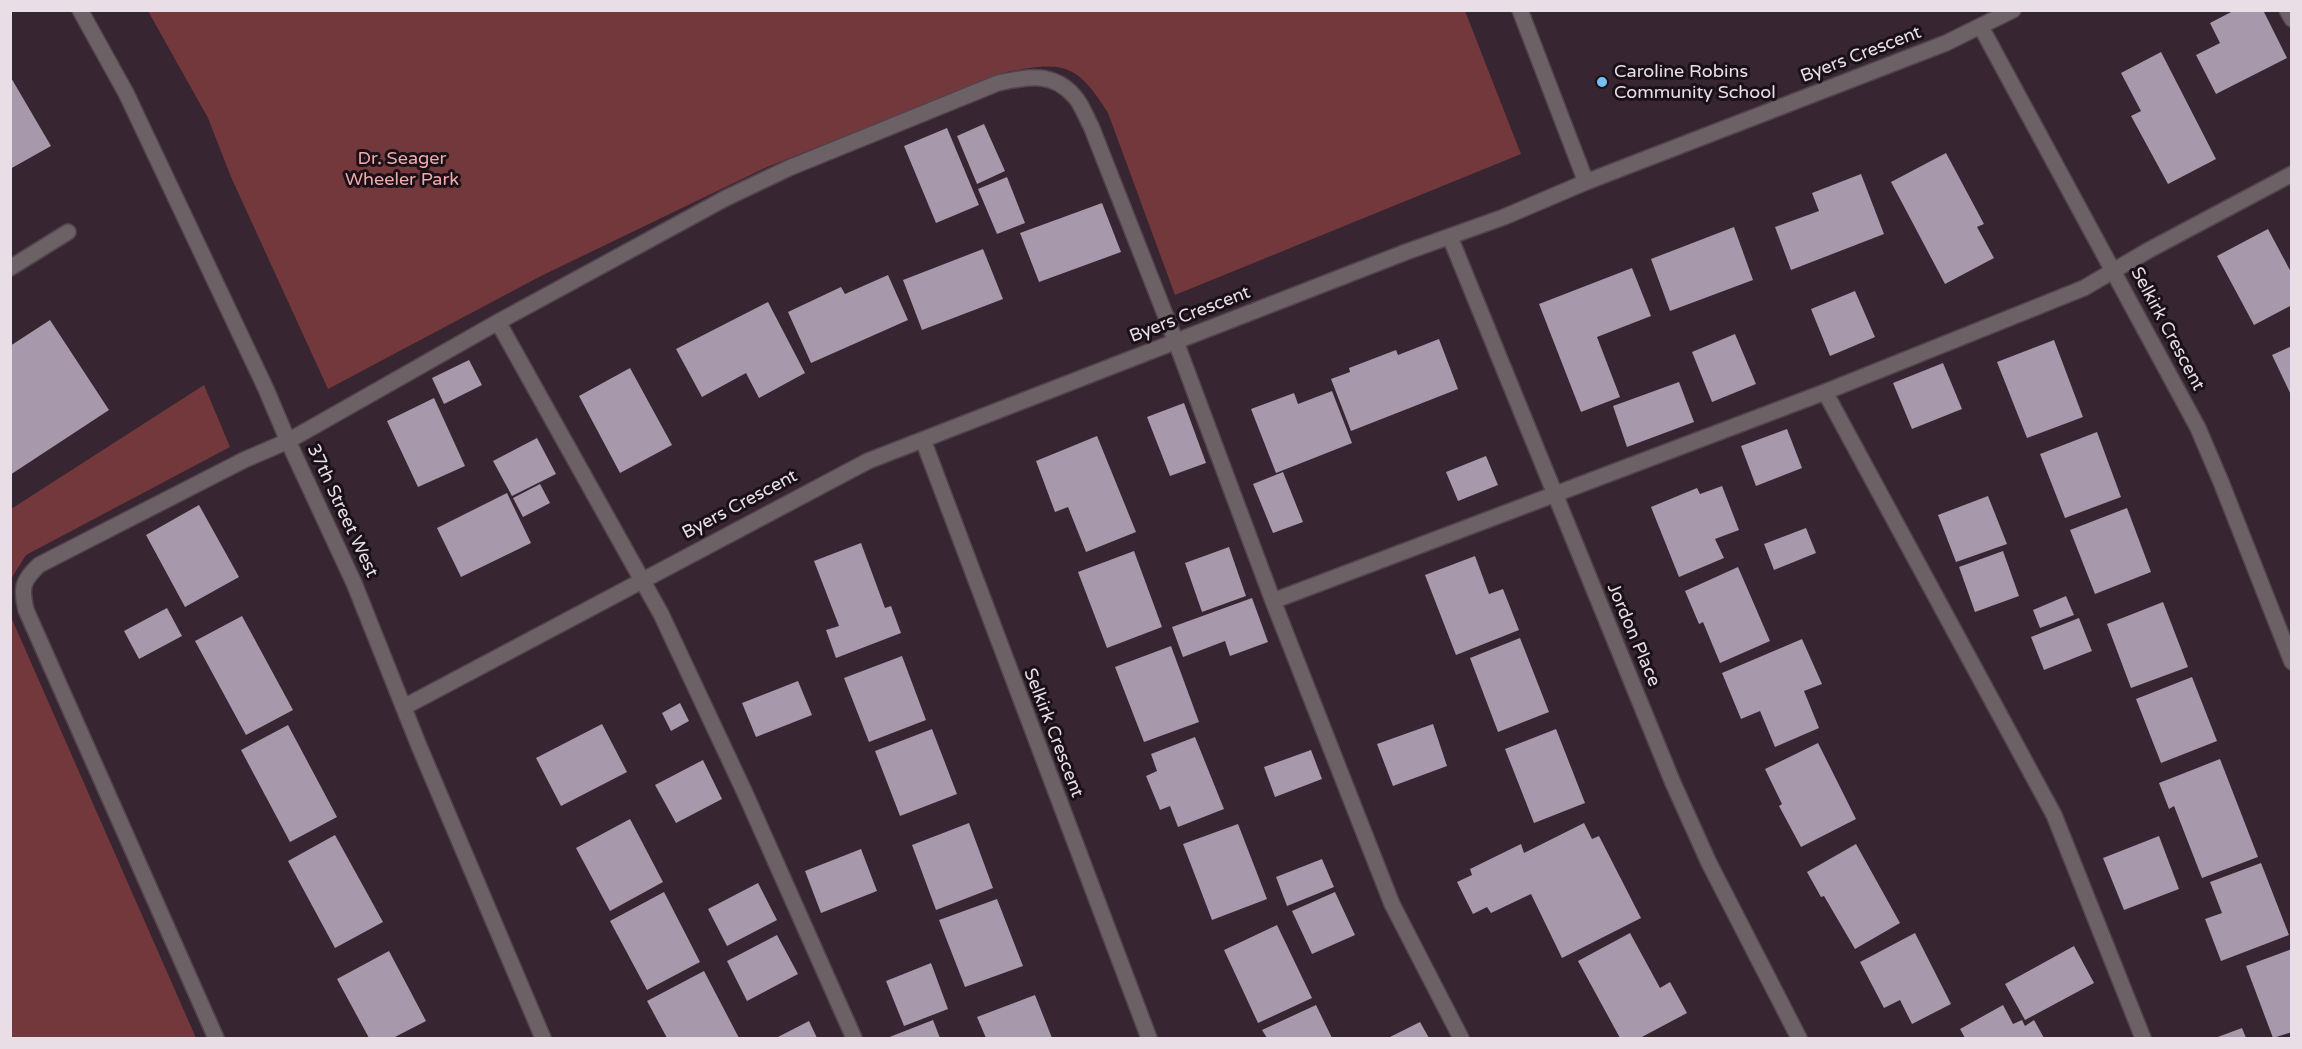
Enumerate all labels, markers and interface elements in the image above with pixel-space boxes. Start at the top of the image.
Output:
street label: Byers Crescent [1798,22,1924,88]
place label: Caroline Robins Community School [1614,61,1776,104]
marker: Caroline Robins Community School [1595,75,1609,89]
park label: Dr. Seager Wheeler Park [345,148,459,190]
street label: Selkirk Crescent [2125,264,2209,394]
street label: Byers Crescent [1127,282,1253,348]
street label: 37th Street West [302,441,382,581]
street label: Byers Crescent [679,466,801,544]
street label: Jordon Place [1602,580,1664,690]
street label: Selkirk Crescent [1018,665,1088,801]

